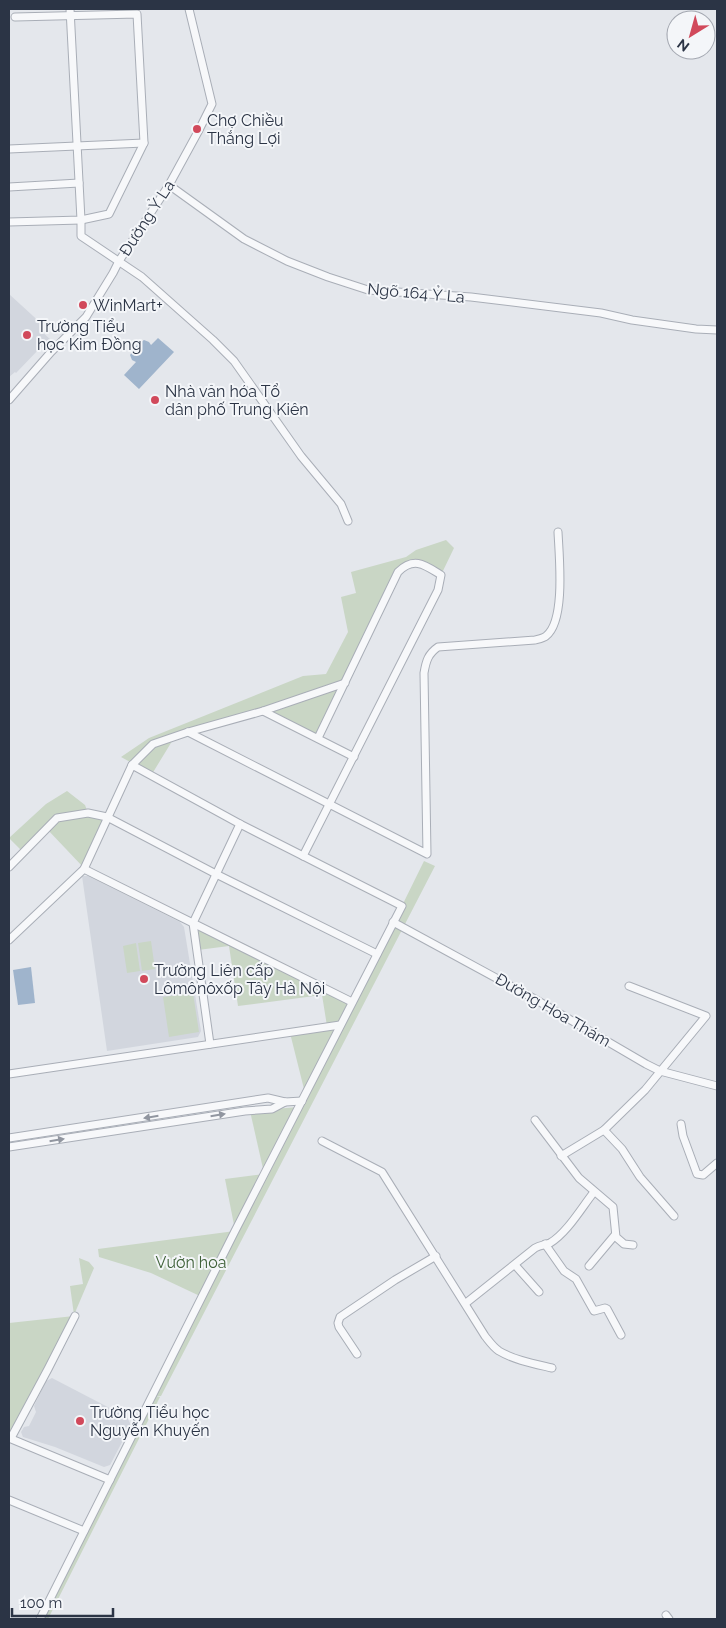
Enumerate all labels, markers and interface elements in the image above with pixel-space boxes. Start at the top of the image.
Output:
north arrow [666,10,716,60]
text: N [674,36,692,55]
place label: Chợ Chiều Thắng Lợi [207,111,284,148]
marker: Chợ Chiều Thắng Lợi [191,123,203,135]
street label: Đường Ỷ La [115,176,178,259]
street label: Ngõ 164 Ỷ La [367,278,466,307]
place label: WinMart+ [93,296,163,315]
marker: WinMart+ [77,299,89,311]
place label: Trường Tiểu học Kim Đồng [37,317,142,354]
marker: Trường Tiểu học Kim Đồng [21,329,33,341]
place label: Nhà văn hóa Tổ dân phố Trung Kiên [165,382,309,419]
marker: Nhà văn hóa Tổ dân phố Trung Kiên [149,394,161,406]
place label: Trường Liên cấp Lômônôxốp Tây Hà Nội [154,961,325,998]
street label: Đường Hoa Thám [492,969,614,1051]
marker: Trường Liên cấp Lômônôxốp Tây Hà Nội [138,973,150,985]
one-way arrow [210,1111,226,1119]
one-way arrow [143,1113,159,1121]
one-way arrow [49,1136,65,1144]
park label: Vườn hoa [156,1253,226,1272]
place label: Trường Tiểu học Nguyễn Khuyến [90,1403,210,1440]
marker: Trường Tiểu học Nguyễn Khuyến [74,1415,86,1427]
scale bar [12,1586,114,1618]
text: 100 m [20,1594,62,1612]

